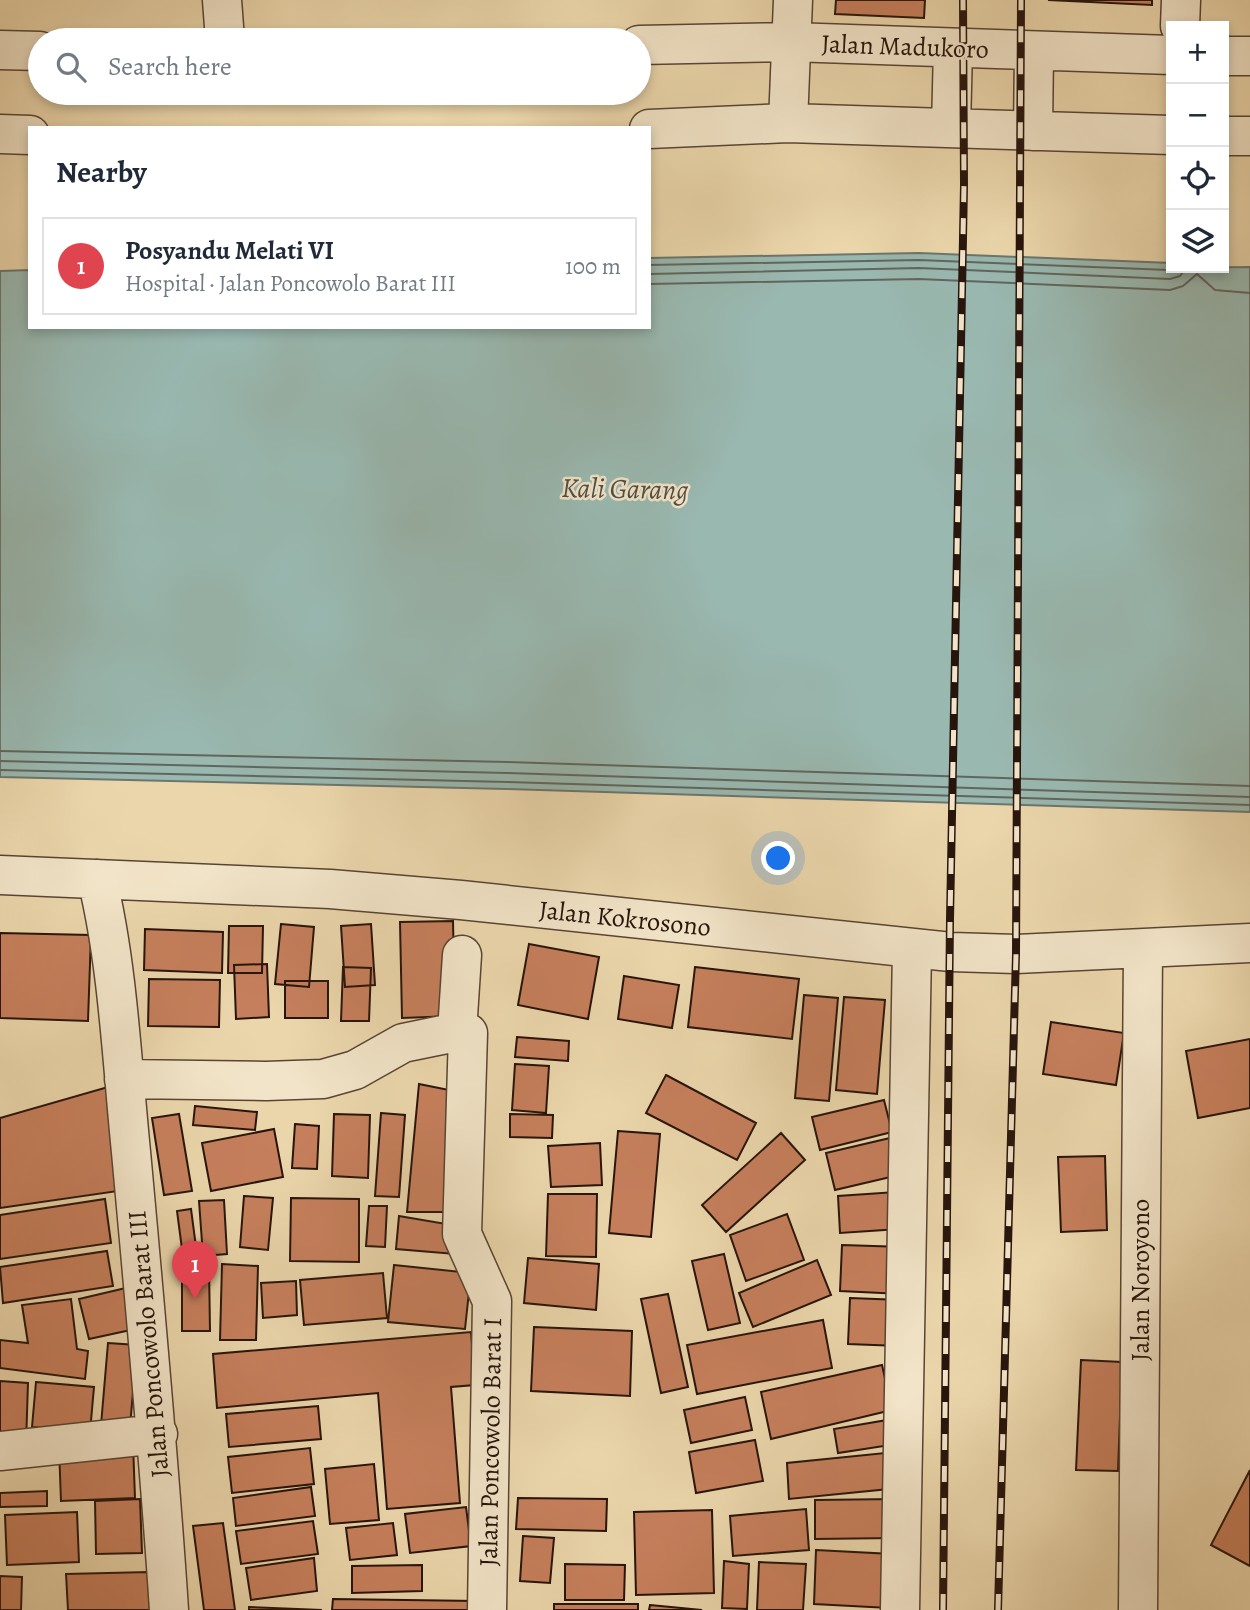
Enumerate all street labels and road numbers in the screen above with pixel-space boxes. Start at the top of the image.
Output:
street label: Jalan Madukoro [821,26,989,67]
street label: Jalan Kokrosono [537,892,713,945]
street label: Jalan Noroyono [1123,1199,1158,1361]
street label: Jalan Poncowolo Barat III [119,1209,178,1479]
street label: Jalan Poncowolo Barat I [471,1317,510,1567]

